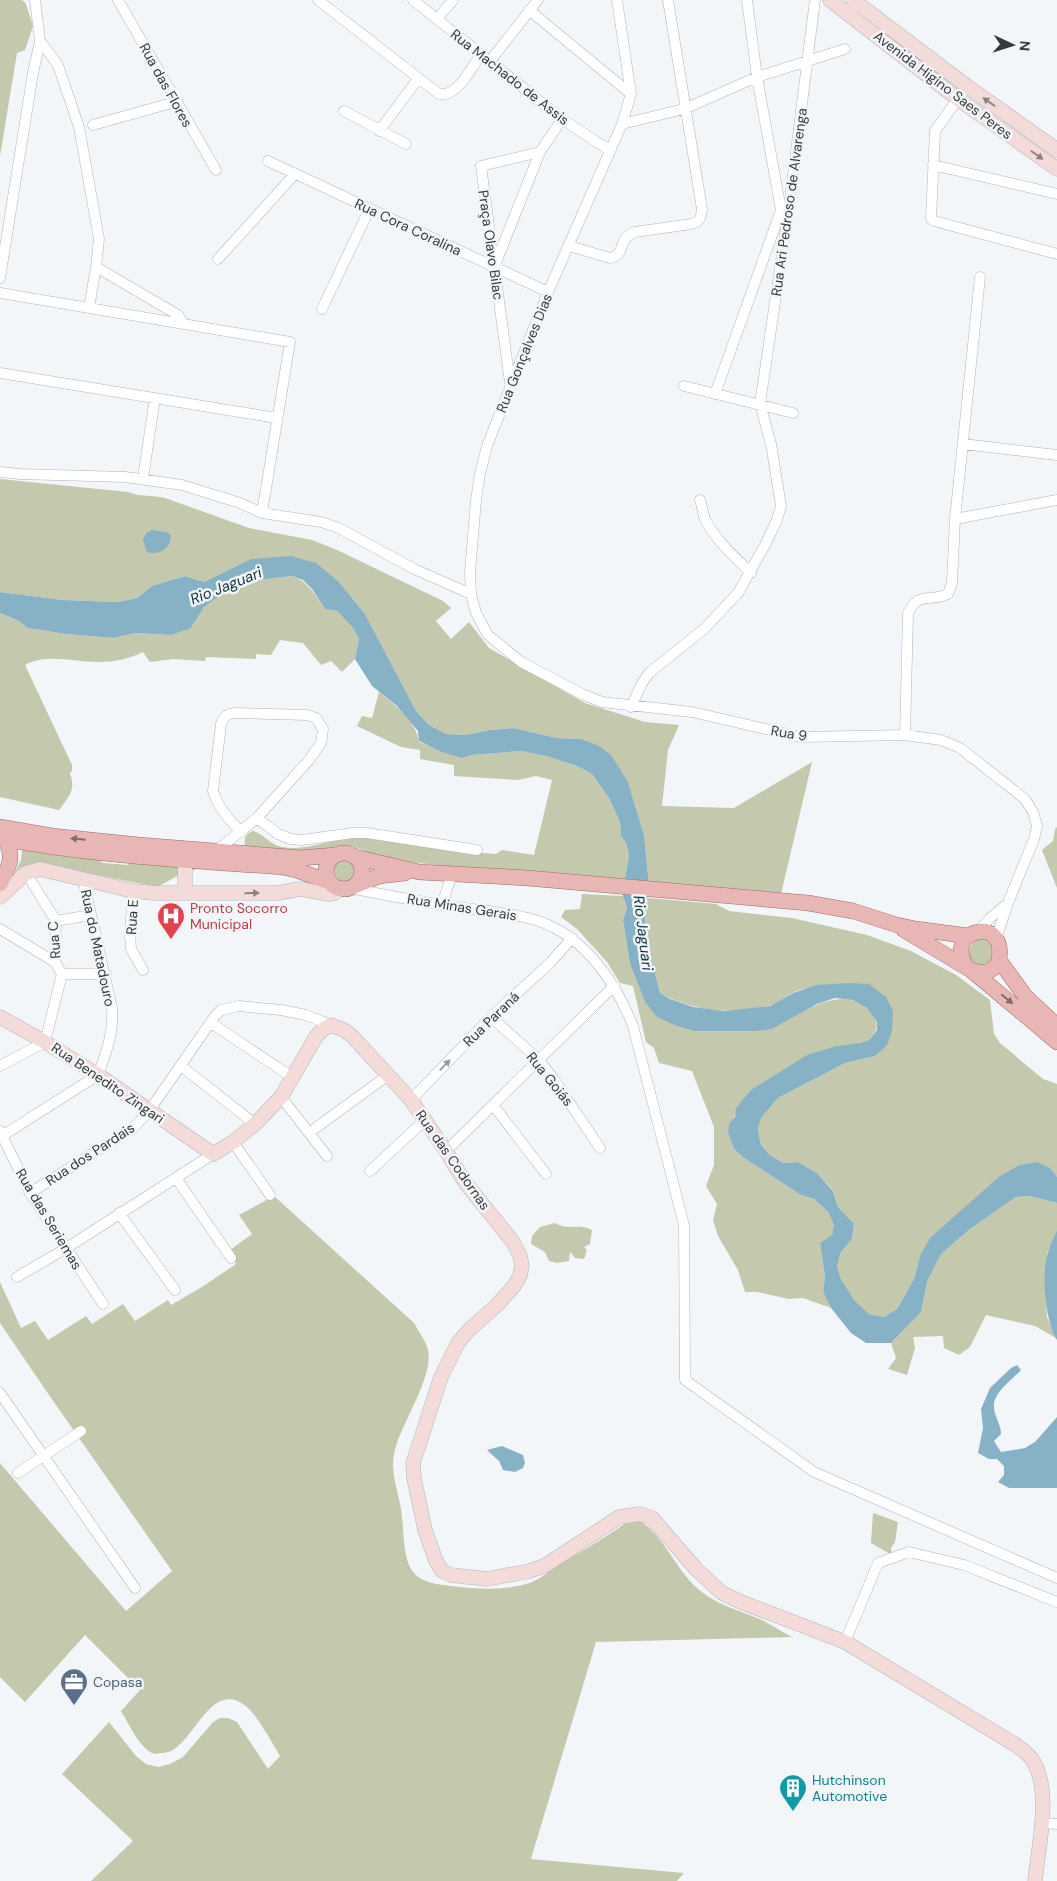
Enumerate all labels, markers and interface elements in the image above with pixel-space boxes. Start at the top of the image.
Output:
north arrow [987,20,1037,70]
street label: Rua Machado de Assis [447,25,573,129]
street label: Avenida Higino Saes Peres [870,27,1016,143]
street label: Rua das Flores [135,40,197,130]
text: N [1016,40,1034,52]
one-way arrow [982,97,995,107]
street label: Rua Ari Pedroso de Alvarenga [767,107,811,297]
one-way arrow [1030,150,1044,160]
street label: Praça Olavo Bilac [474,189,508,301]
street label: Rua Cora Coralina [352,194,464,260]
street label: Rua Gonçalves Dias [492,291,556,415]
water label: Rio Jaguari [187,562,265,609]
street label: Rua 9 [770,721,809,745]
one-way arrow [69,835,85,843]
street label: Rua do Matadouro [77,888,119,1008]
one-way arrow [244,889,260,897]
street label: Rua Minas Gerais [406,889,518,925]
water label: Rio Jaguari [628,894,658,972]
street label: Rua E [122,899,142,935]
place label: Pronto Socorro Municipal [190,899,288,933]
hospital icon: Pronto Socorro Municipal [156,901,186,940]
street label: Rua C [43,920,65,960]
street label: Rua Paraná [459,988,523,1050]
one-way arrow [1001,994,1014,1005]
street label: Rua Benedito Zingari [48,1039,168,1127]
street label: Rua Goiás [523,1048,577,1110]
one-way arrow [439,1059,451,1071]
street label: Rua das Codornas [412,1106,494,1214]
street label: Rua dos Pardais [42,1119,138,1189]
street label: Rua das Seriemas [12,1165,86,1273]
office icon: Copasa [59,1667,89,1706]
place label: Copasa [93,1673,142,1691]
place label: Hutchinson Automotive [812,1771,887,1805]
building icon: Hutchinson Automotive [778,1773,808,1812]

